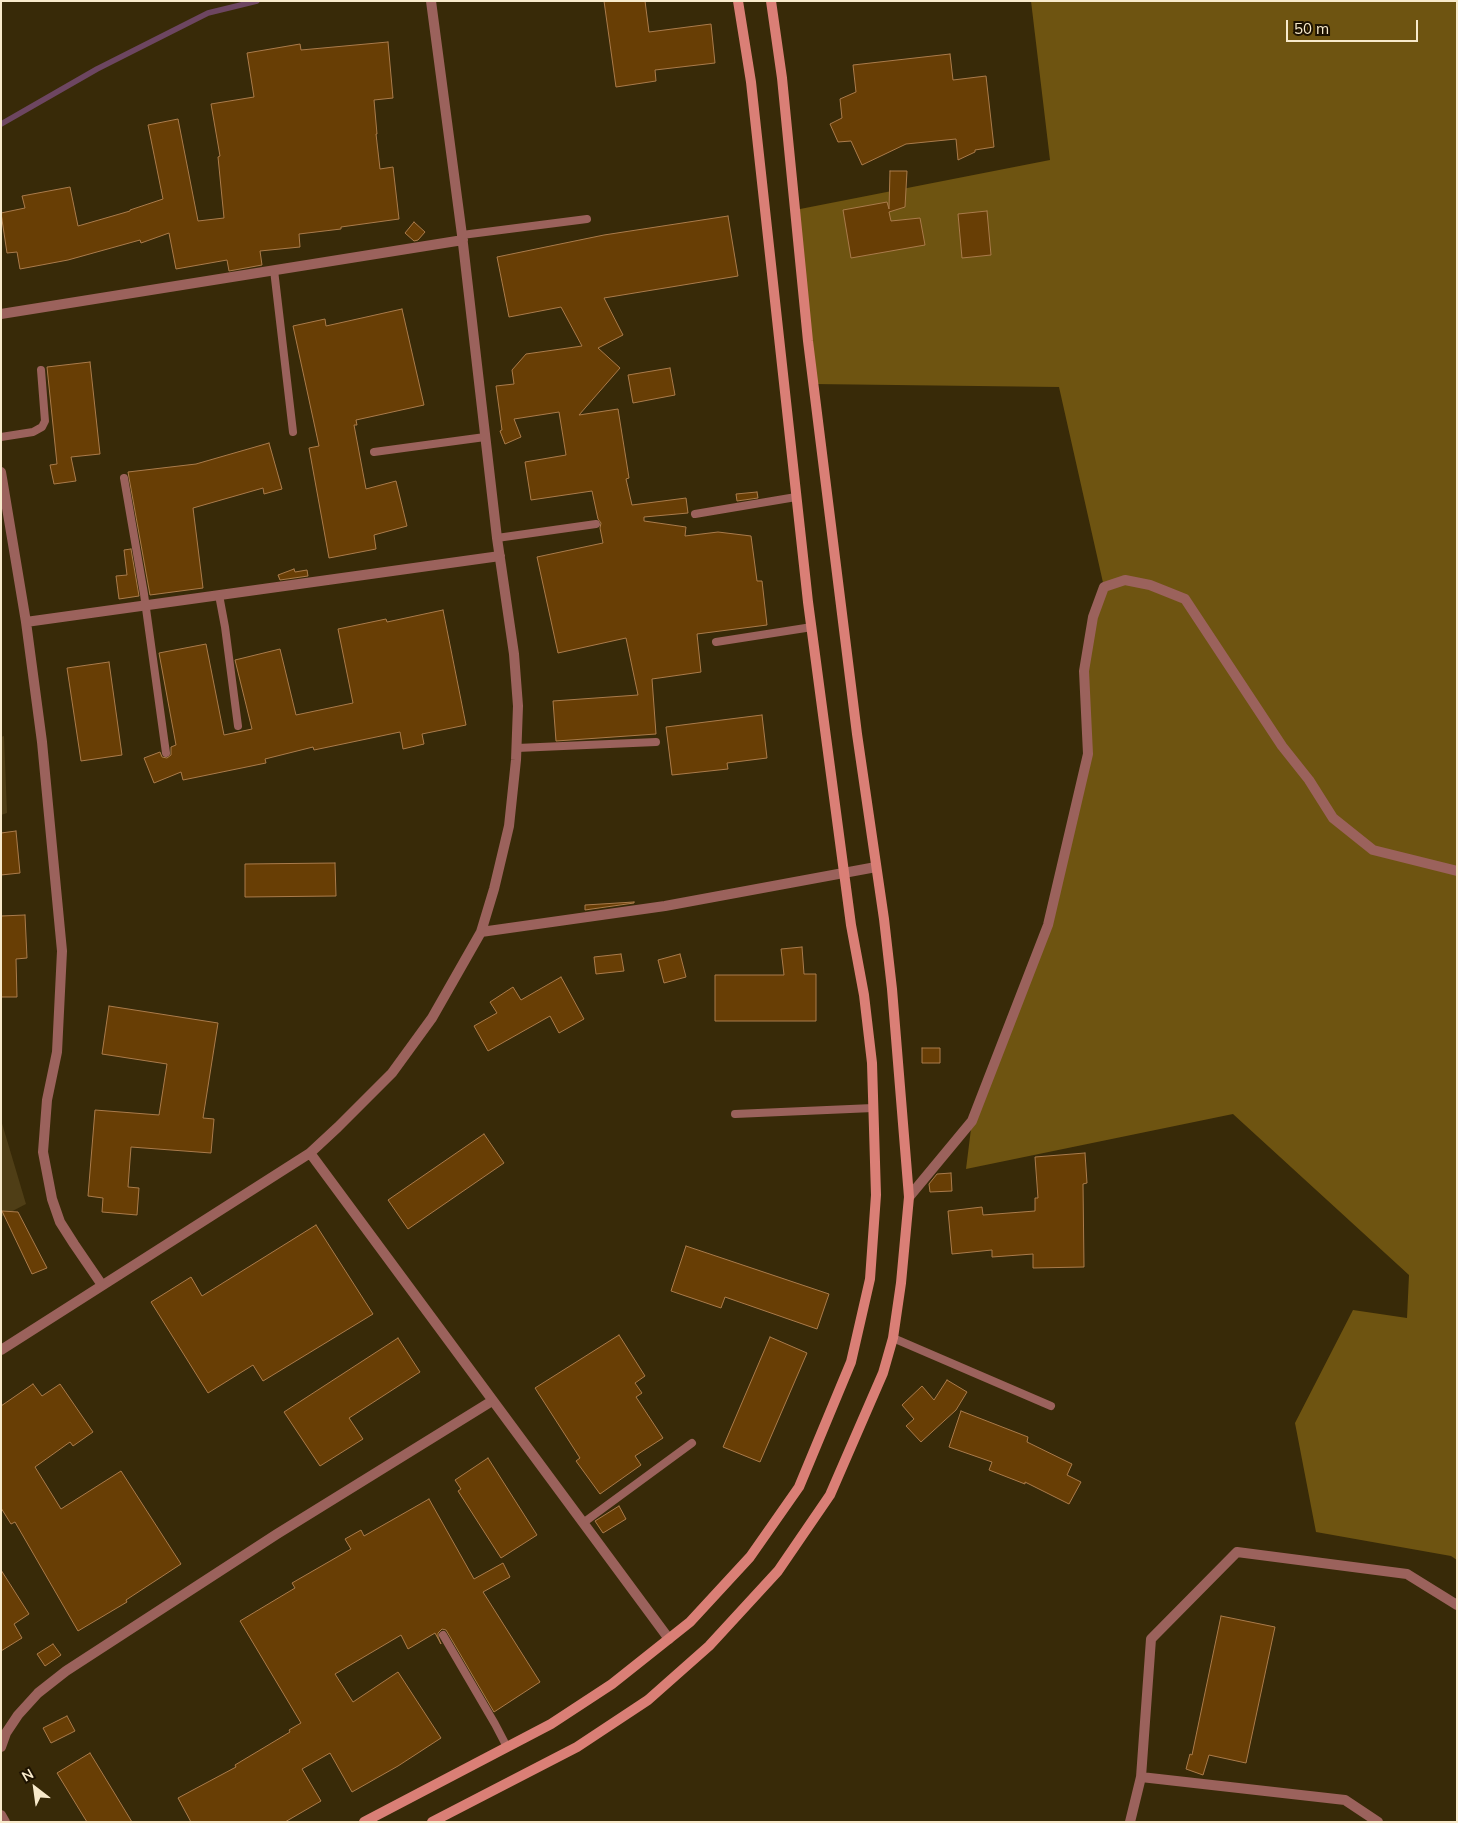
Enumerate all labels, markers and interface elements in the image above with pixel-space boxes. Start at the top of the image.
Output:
scale bar [1288,10,1420,42]
text: 50 m [1294,19,1329,38]
north arrow [10,1763,60,1813]
text: N [18,1765,37,1785]

